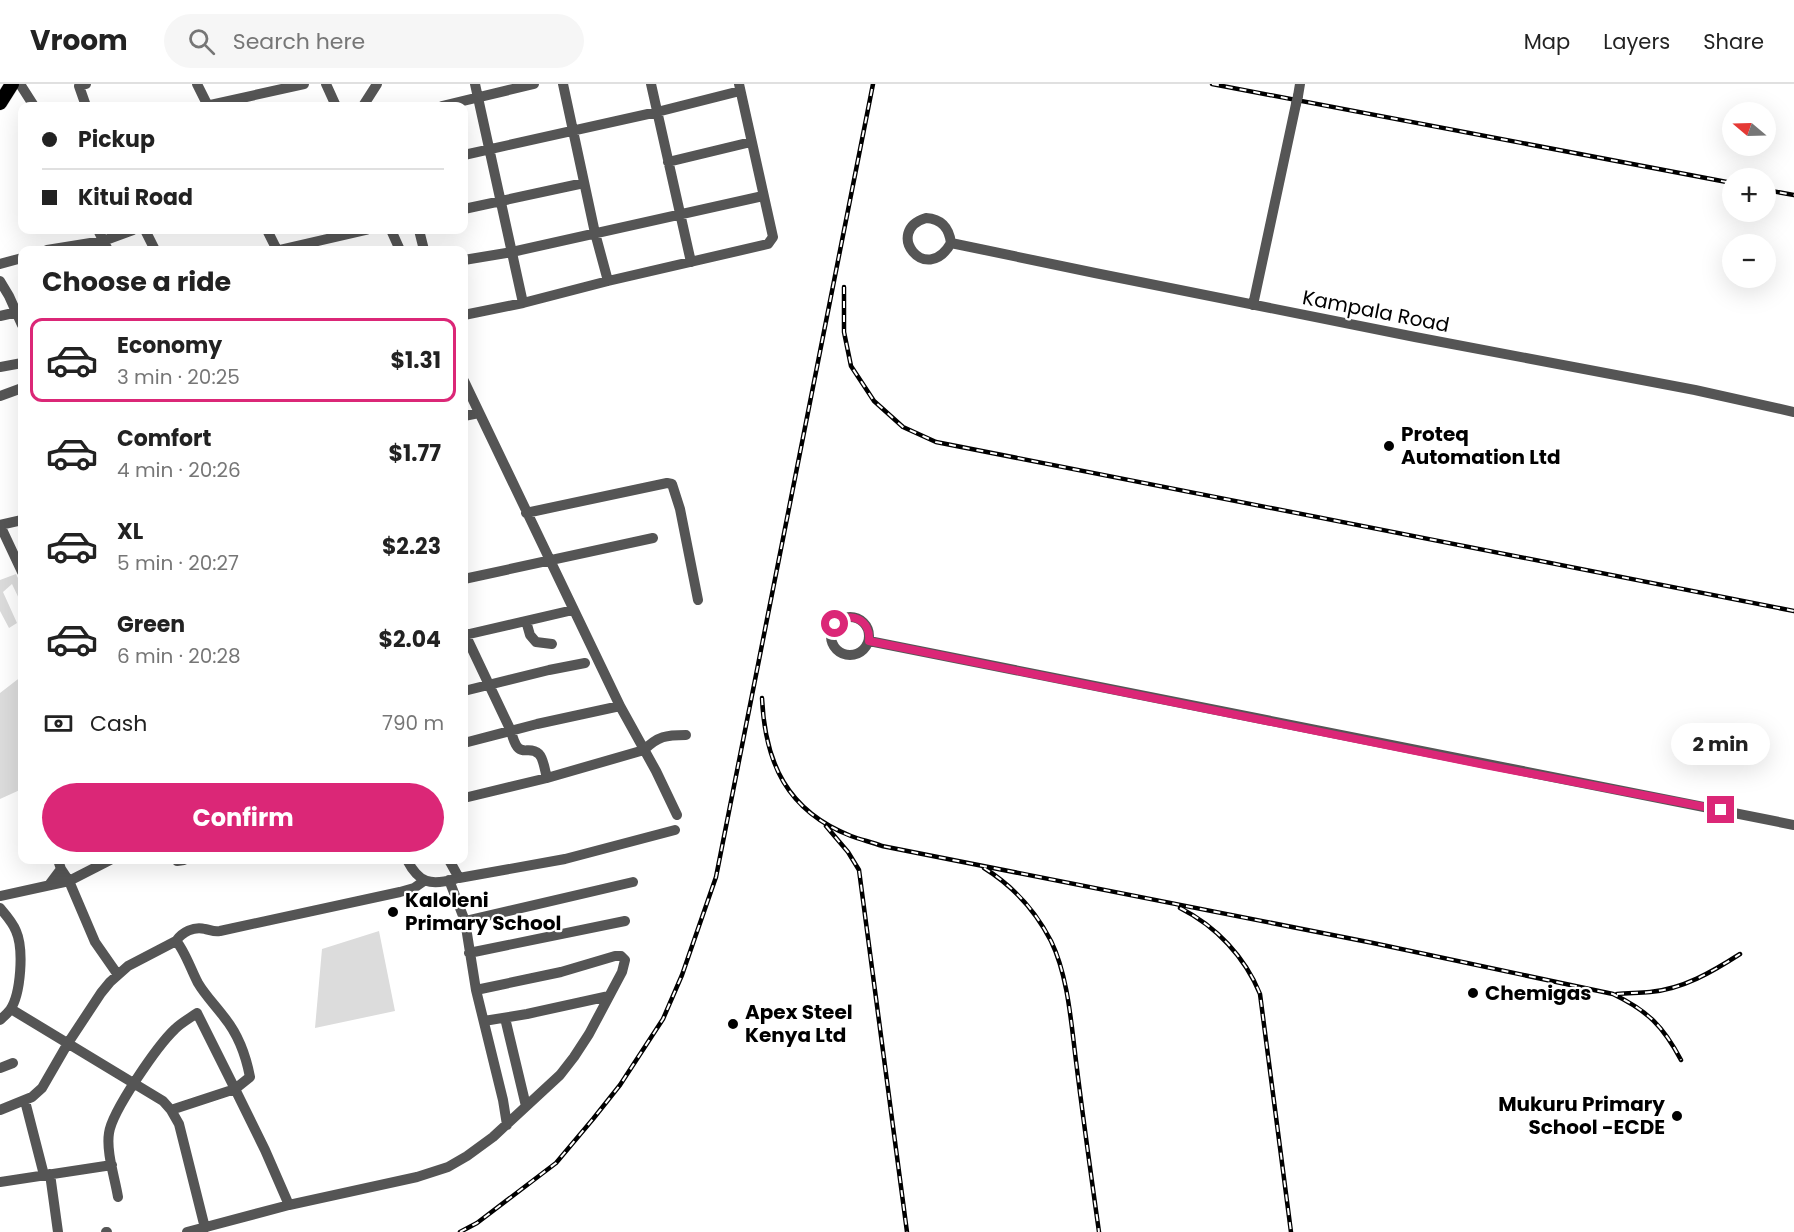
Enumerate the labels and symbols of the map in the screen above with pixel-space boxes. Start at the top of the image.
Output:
north arrow [1722,102,1776,156]
street label: Kampala Road [1300,283,1452,339]
place label: Proteq Automation Ltd [1401,420,1561,471]
marker: Proteq Automation Ltd [1382,439,1396,453]
route start [821,610,848,637]
callout: 2 min [1672,723,1770,765]
route end [1707,796,1734,823]
place label: Kaloleni Primary School [405,886,561,937]
marker: Kaloleni Primary School [386,905,400,919]
place label: Chemigas [1485,979,1591,1007]
marker: Chemigas [1466,986,1480,1000]
place label: Apex Steel Kenya Ltd [745,998,853,1049]
marker: Apex Steel Kenya Ltd [726,1017,740,1031]
place label: Mukuru Primary School -ECDE [1498,1090,1665,1141]
marker: Mukuru Primary School -ECDE [1670,1109,1684,1123]

